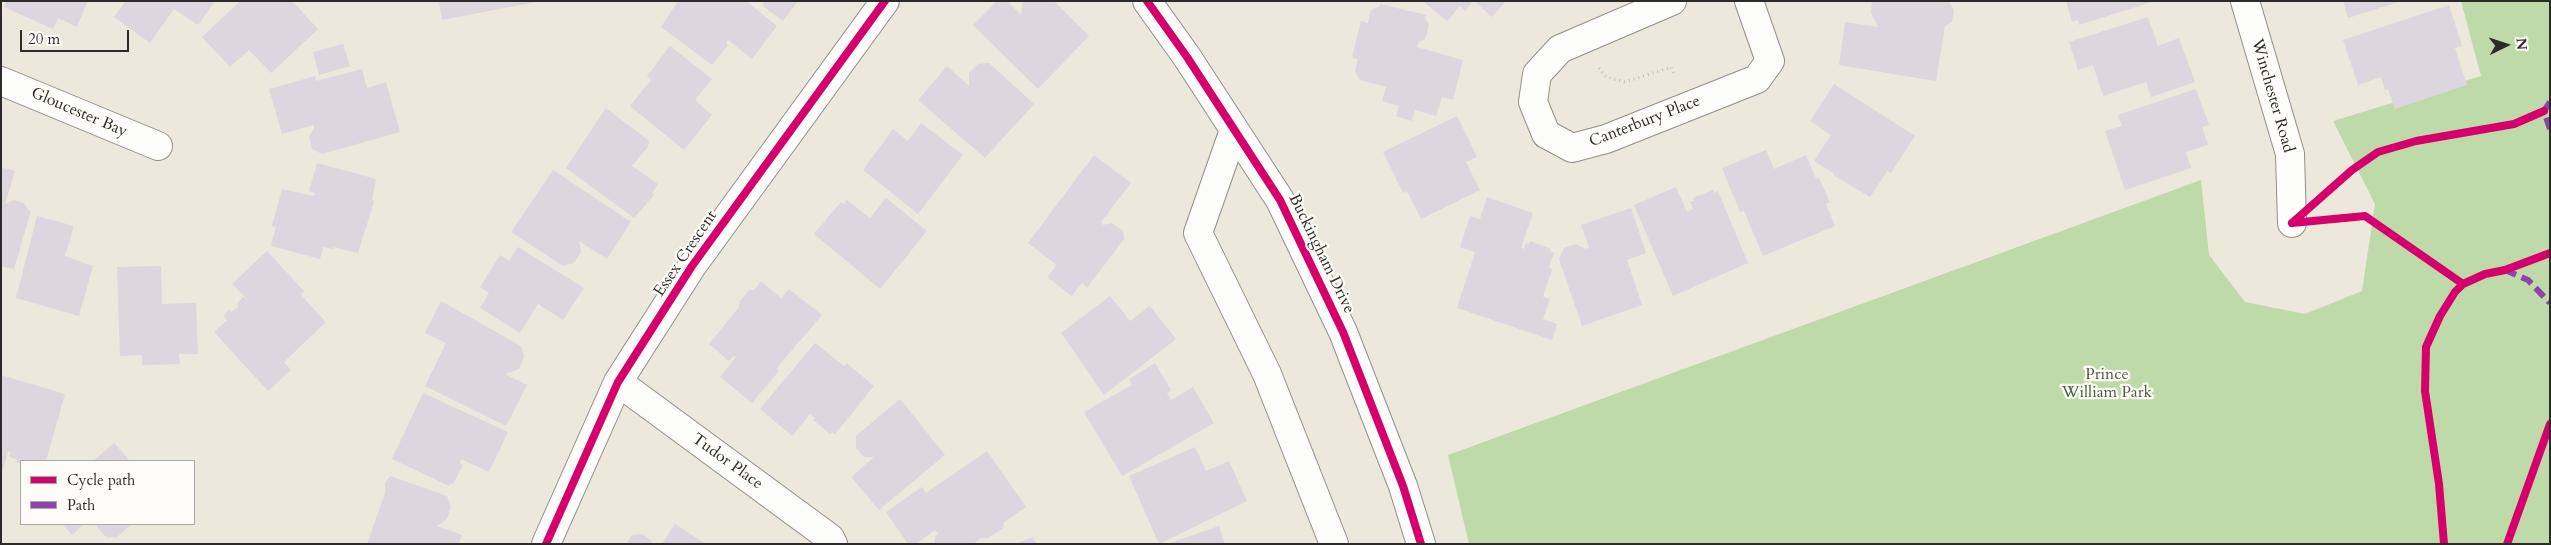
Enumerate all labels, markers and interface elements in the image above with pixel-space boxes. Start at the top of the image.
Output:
scale bar [22,20,131,52]
north arrow [2481,20,2531,70]
text: 20 m [28,29,60,49]
street label: Winchester Road [2247,37,2297,155]
text: N [2512,37,2531,51]
street label: Gloucester Bay [28,84,130,142]
street label: Canterbury Place [1587,92,1703,152]
street label: Buckingham Drive [1284,191,1358,317]
street label: Essex Crescent [650,207,722,301]
park label: Prince William Park [2062,365,2152,403]
street label: Tudor Place [688,430,766,494]
legend [20,460,195,525]
text: Cycle path [67,470,135,490]
text: Path [67,495,95,515]

